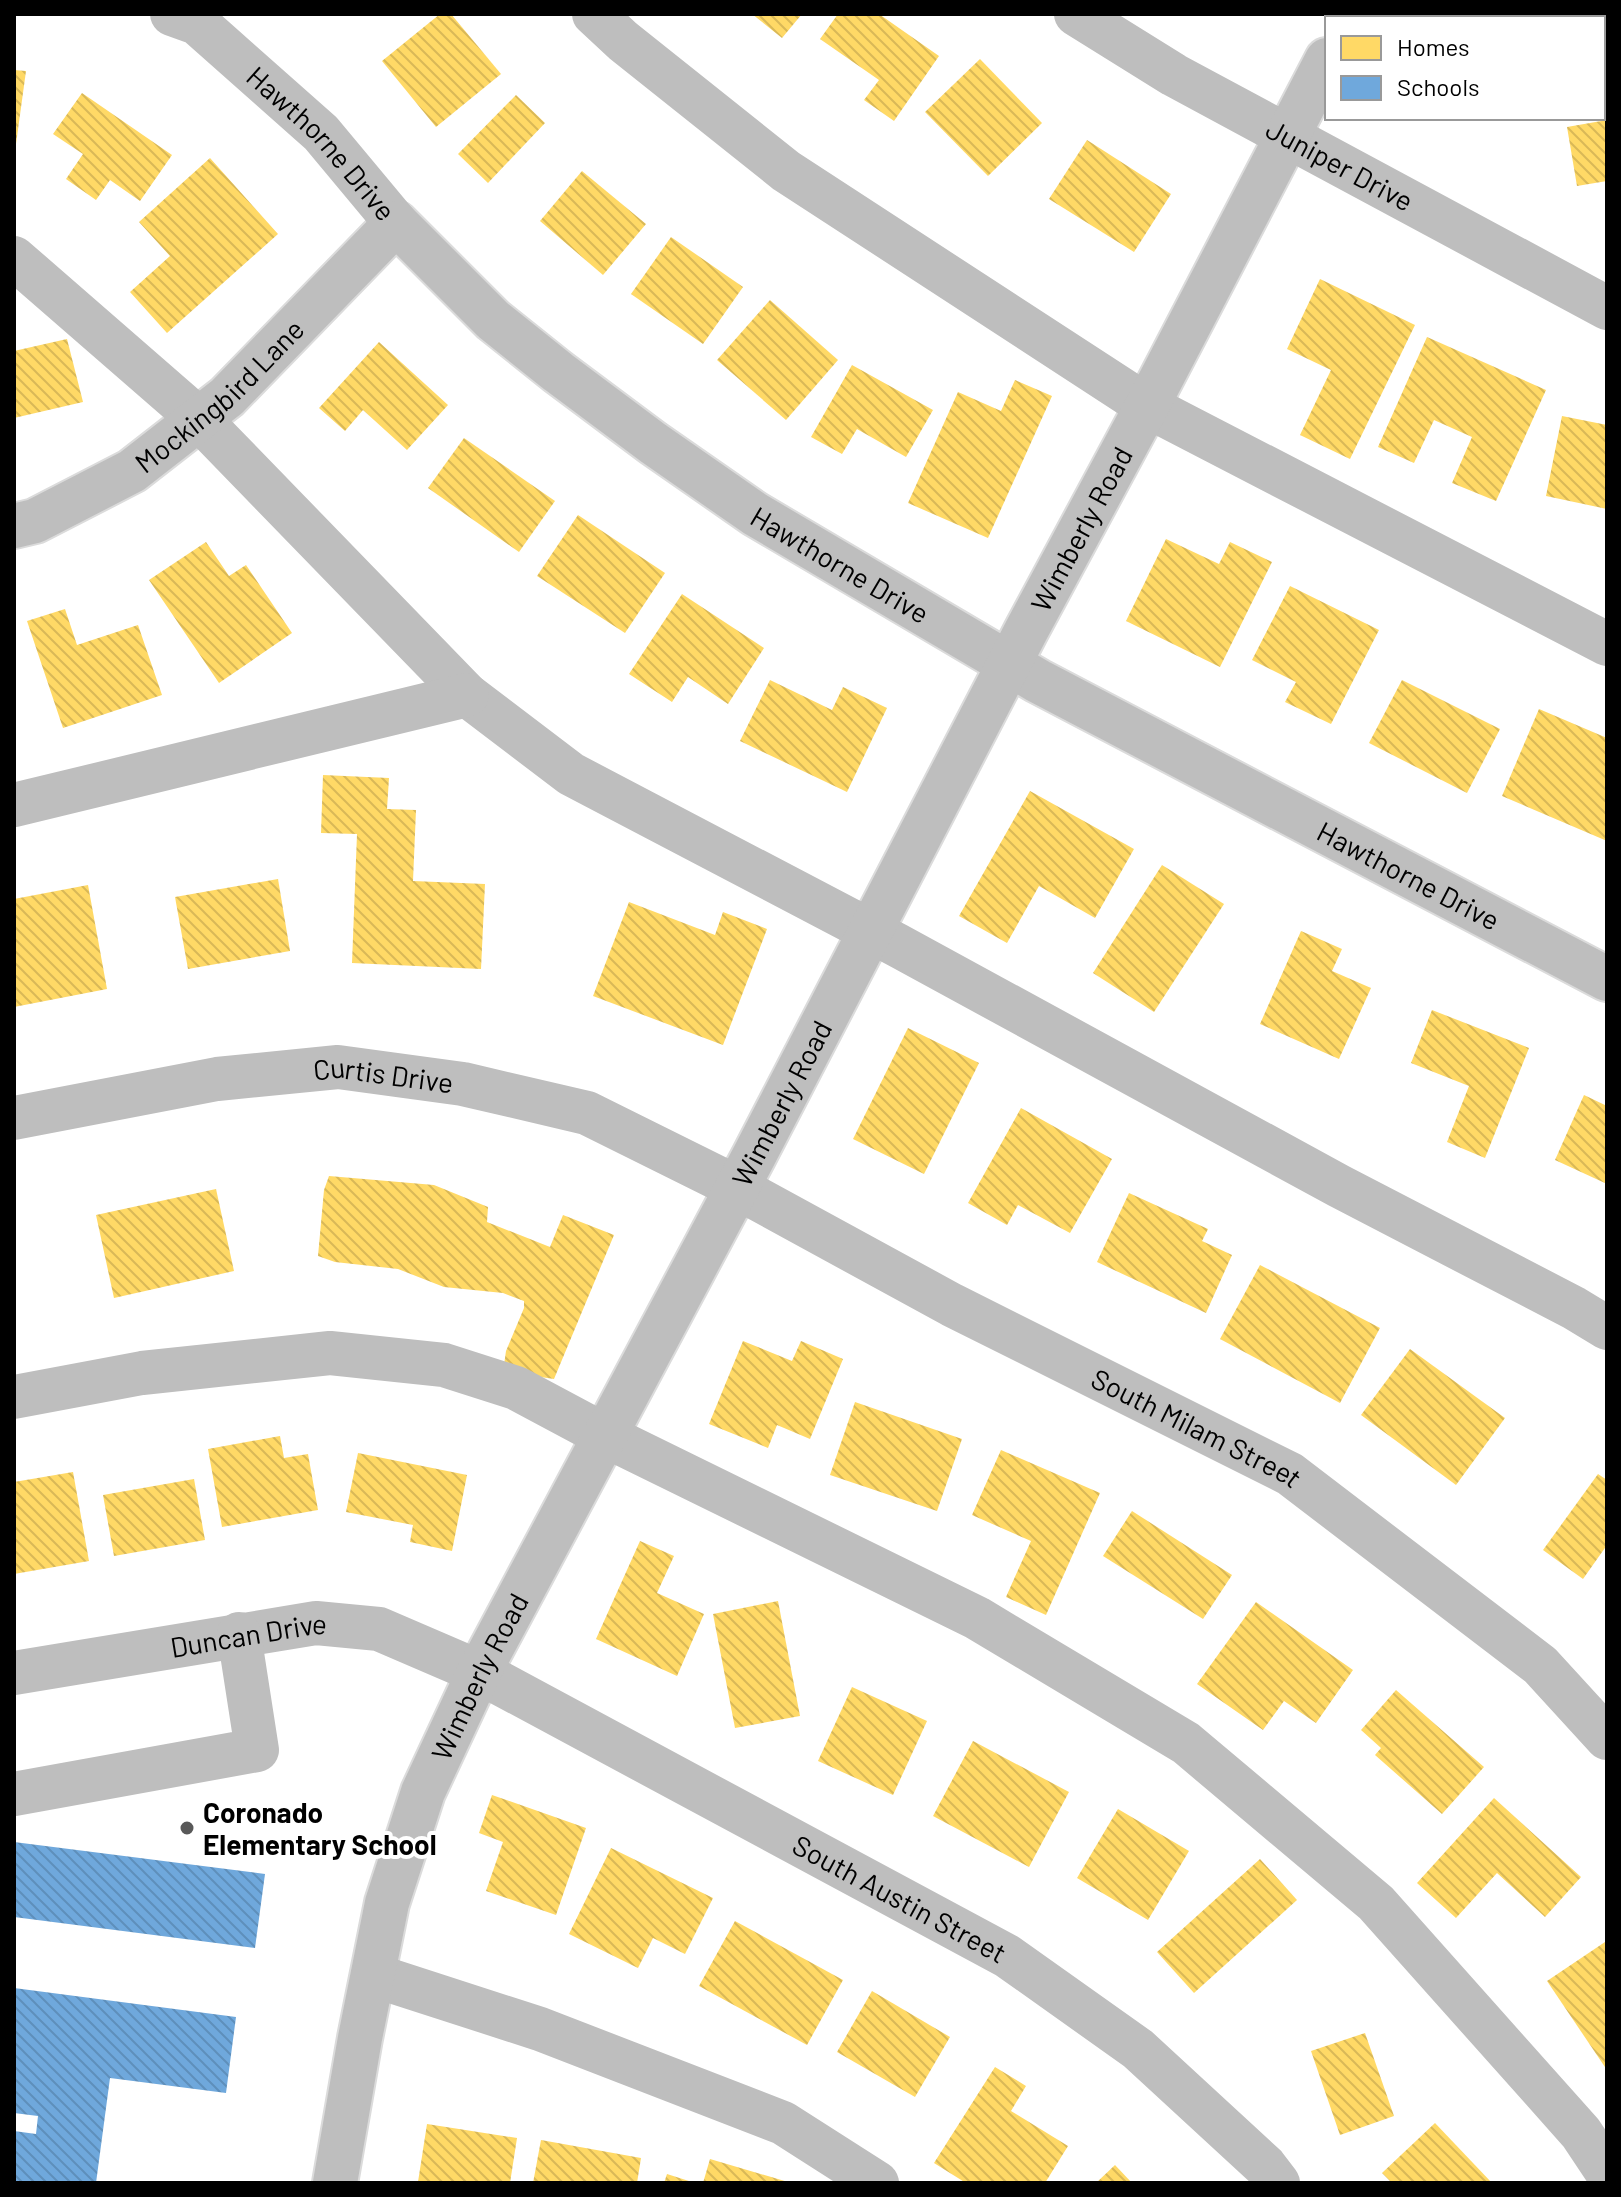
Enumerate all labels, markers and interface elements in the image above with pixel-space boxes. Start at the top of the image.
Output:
legend [1325,16,1605,120]
text: Homes [1397,32,1470,61]
street label: Hawthorne Drive [240,59,403,227]
text: Schools [1397,72,1480,101]
street label: Juniper Drive [1261,111,1419,218]
street label: Mockingbird Lane [128,312,310,479]
street label: Wimberly Road [1023,441,1139,617]
street label: Hawthorne Drive [745,499,936,630]
street label: Hawthorne Drive [1312,813,1506,937]
street label: Wimberly Road [724,1015,838,1192]
street label: Curtis Drive [311,1049,456,1100]
street label: South Milam Street [1086,1361,1309,1494]
street label: Wimberly Road [423,1587,535,1765]
street label: Duncan Drive [168,1606,329,1664]
place label: Coronado Elementary School [203,1795,437,1861]
marker: Coronado Elementary School [178,1819,196,1837]
street label: South Austin Street [787,1827,1012,1970]

